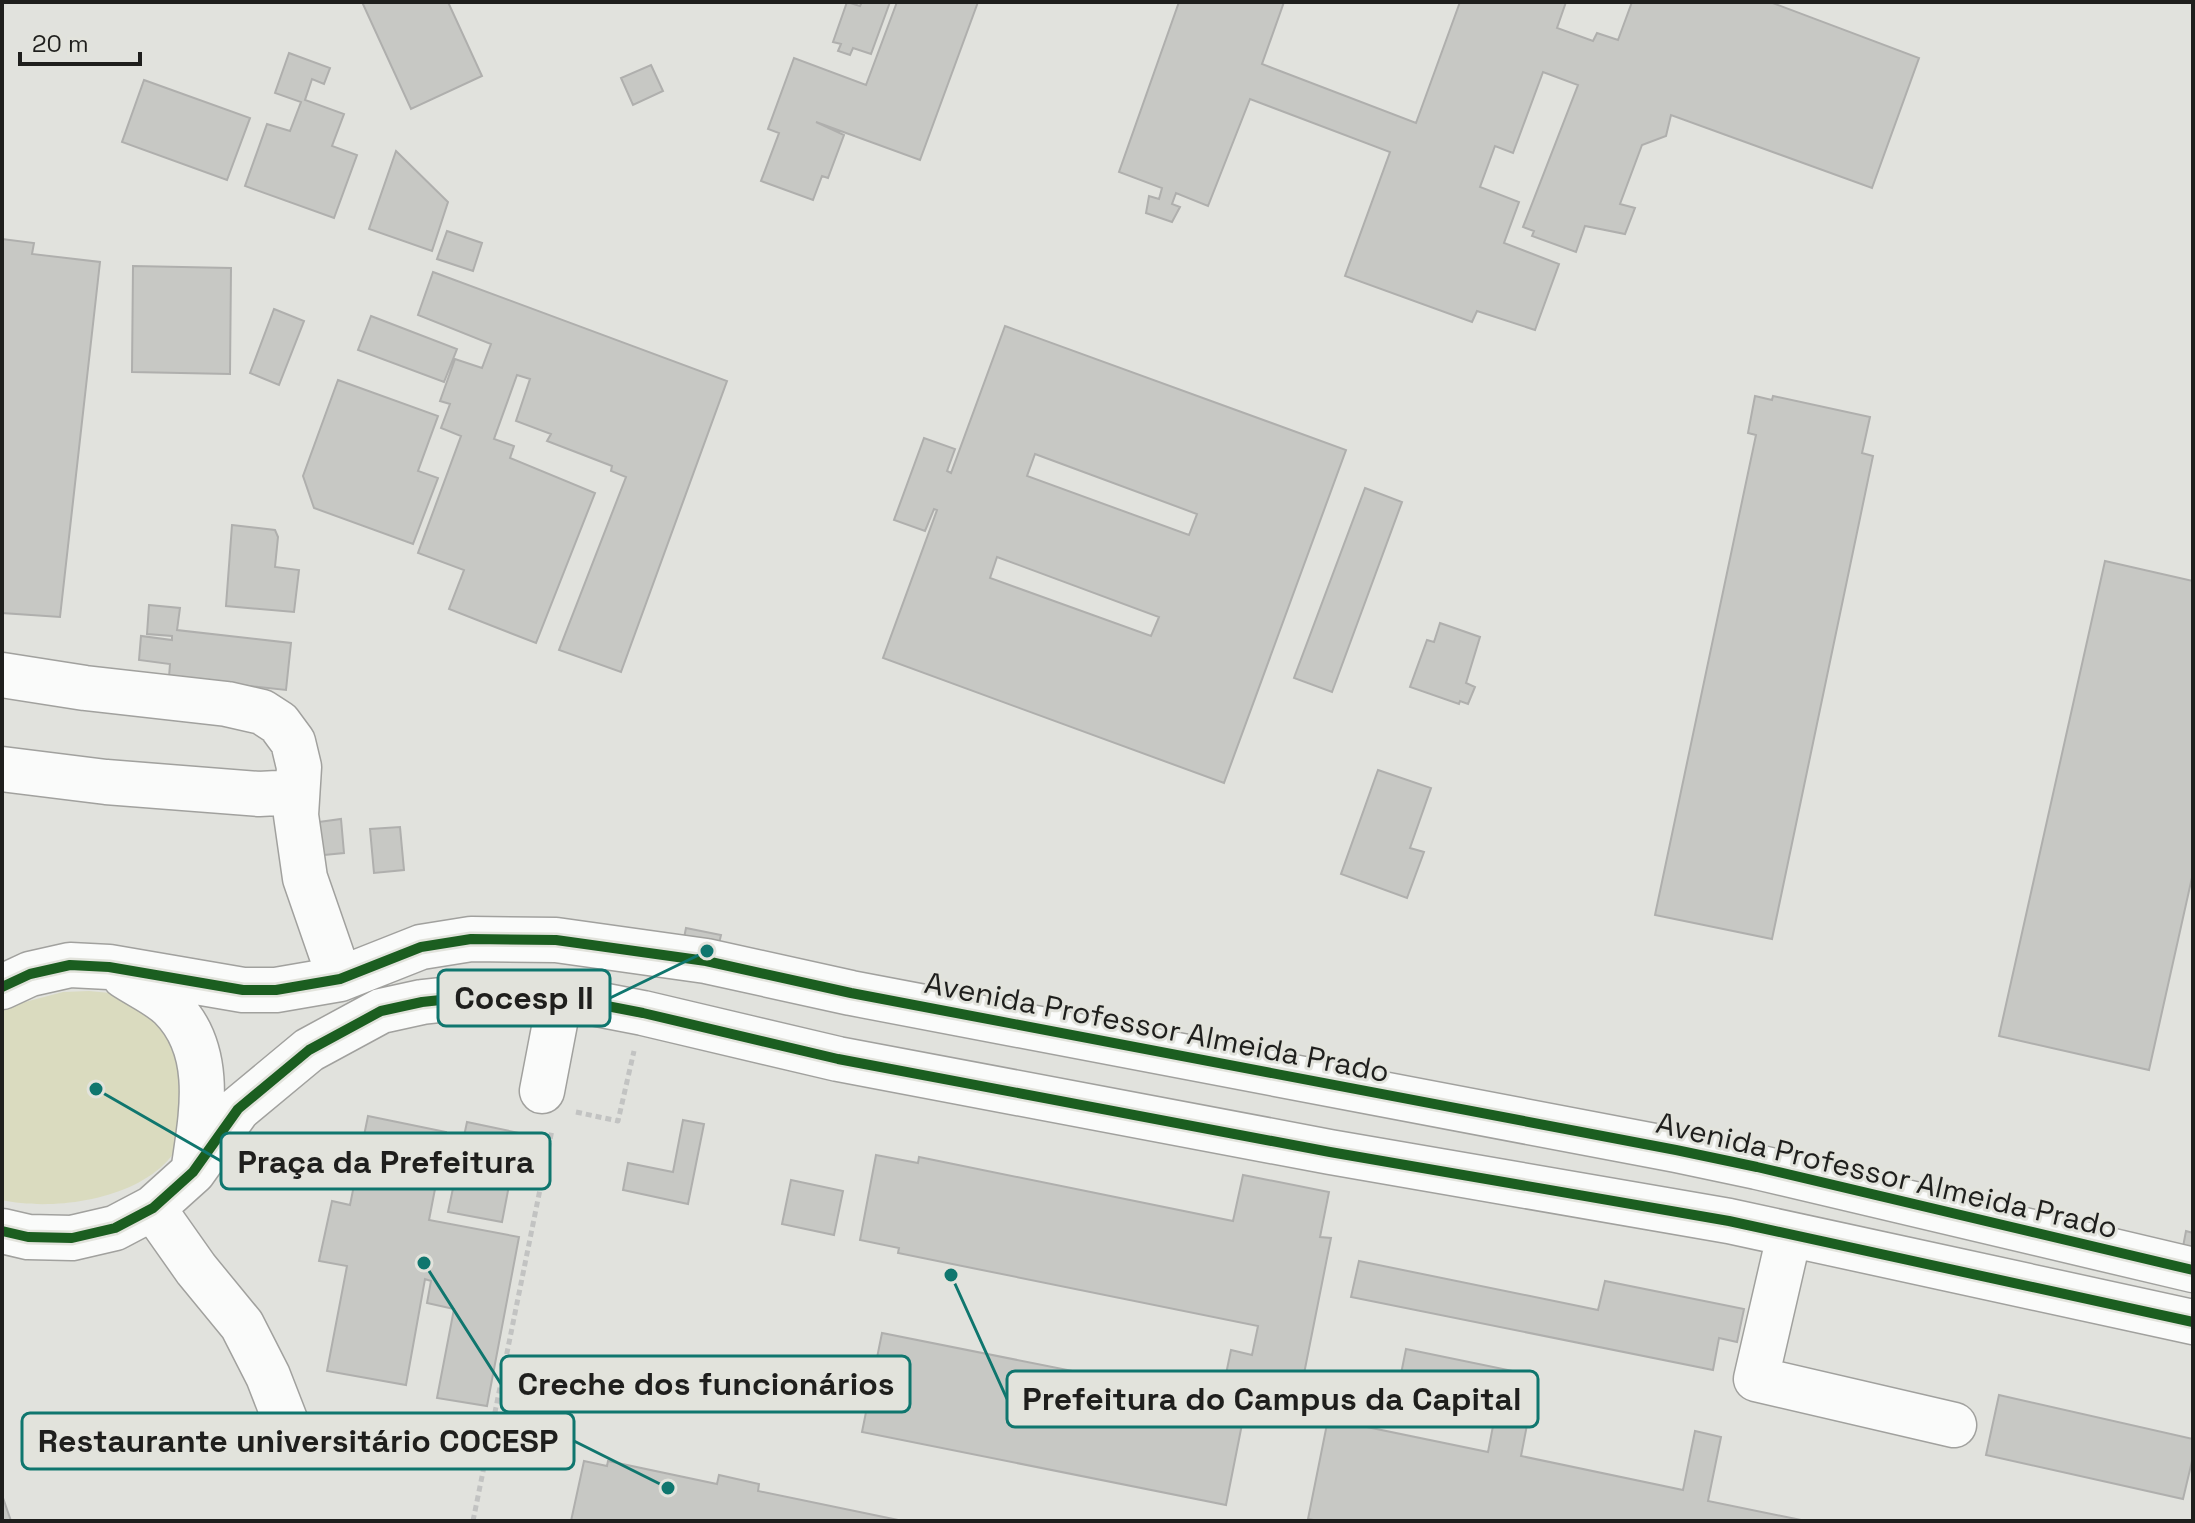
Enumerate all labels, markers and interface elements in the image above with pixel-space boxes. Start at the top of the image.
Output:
scale bar [20,16,140,66]
text: 20 m [32,28,89,59]
street label: Avenida Professor Almeida Prado [921,963,1393,1091]
callout: Cocesp II [438,970,610,1026]
text: Cocesp II [454,978,594,1018]
street label: Avenida Professor Almeida Prado [1652,1103,2122,1247]
callout: Praça da Prefeitura [221,1133,550,1189]
text: Praça da Prefeitura [237,1142,535,1182]
callout: Creche dos funcionários [501,1356,910,1412]
text: Creche dos funcionários [517,1364,895,1404]
callout: Prefeitura do Campus da Capital [1007,1371,1538,1427]
text: Prefeitura do Campus da Capital [1022,1379,1522,1419]
callout: Restaurante universitário COCESP [22,1413,574,1469]
text: Restaurante universitário COCESP [38,1421,558,1461]

